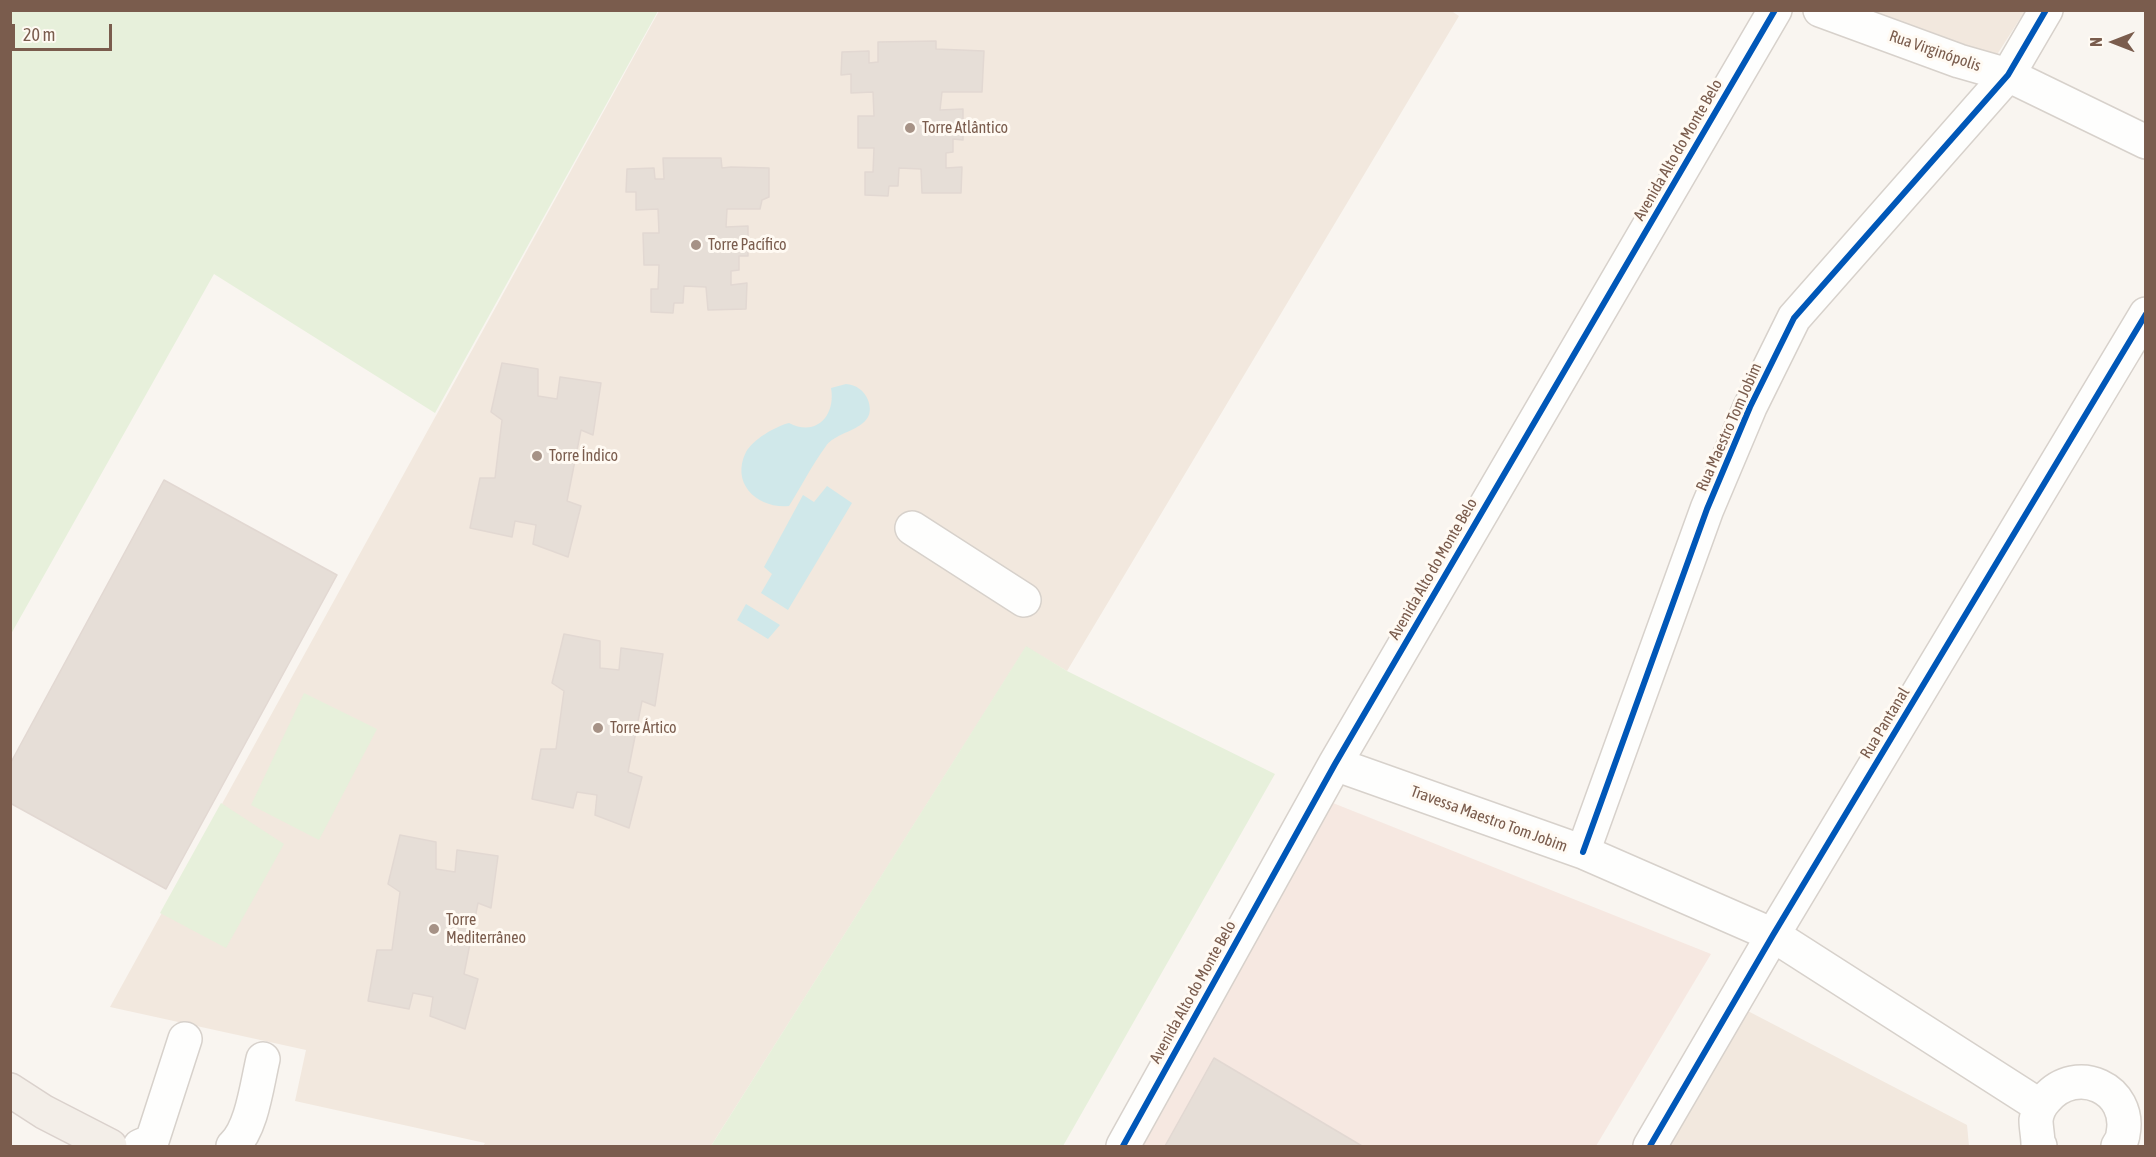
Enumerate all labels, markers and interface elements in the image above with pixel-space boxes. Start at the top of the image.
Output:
scale bar [15,12,116,50]
north arrow [2084,12,2144,72]
text: 20 m [23,24,55,45]
street label: Rua Virginópolis [1887,26,1983,76]
text: N [2087,37,2105,47]
street label: Avenida Alto do Monte Belo [1630,76,1726,224]
place label: Torre Atlântico [922,118,1008,138]
marker: Torre Atlântico [903,121,917,135]
place label: Torre Pacífico [708,235,787,255]
marker: Torre Pacífico [689,238,703,252]
street label: Rua Maestro Tom Jobim [1692,360,1766,494]
place label: Torre Índico [549,446,618,466]
marker: Torre Índico [530,449,544,463]
street label: Avenida Alto do Monte Belo [1385,495,1481,643]
street label: Rua Pantanal [1856,684,1914,762]
place label: Torre Ártico [610,718,677,738]
marker: Torre Ártico [591,721,605,735]
street label: Travessa Maestro Tom Jobim [1408,782,1570,856]
place label: Torre Mediterrâneo [446,910,526,948]
street label: Avenida Alto do Monte Belo [1146,917,1240,1067]
marker: Torre Mediterrâneo [427,922,441,936]

